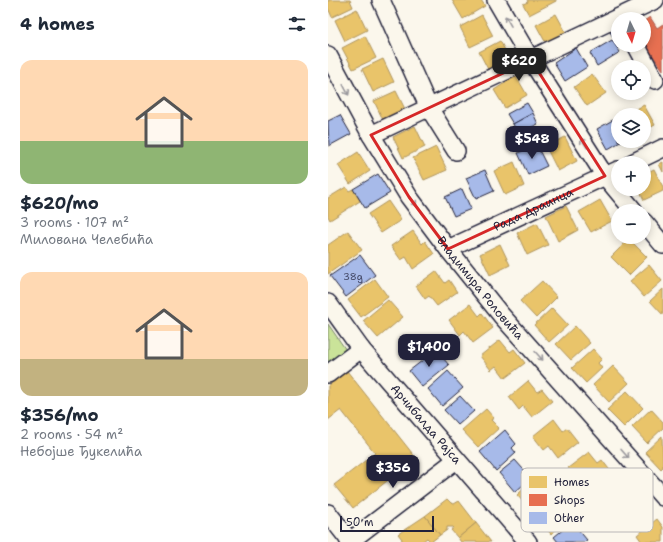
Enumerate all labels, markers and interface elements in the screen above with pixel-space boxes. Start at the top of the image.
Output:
north arrow [611,12,651,52]
map controls [611,12,651,244]
text: 4 homes [20,13,95,35]
icon: filters [286,13,308,35]
one-way arrow [504,15,512,27]
pin: $620 [495,48,543,82]
text: $620 [501,52,537,69]
button: locate [611,60,651,100]
one-way arrow [343,84,350,96]
icon: home [128,86,200,158]
button: layers [611,108,651,148]
pin: $548 [508,126,556,160]
text: $548 [514,130,550,147]
one-way arrow [580,138,588,149]
button: + [611,156,651,196]
street label: Рада Драинца [491,184,576,235]
text: $620/mo [20,192,99,214]
one-way arrow [408,196,417,207]
button: − [611,204,651,244]
text: 3 rooms · 107 m² [20,214,129,231]
text: Милована Челебића [20,231,153,248]
street label: Владимира Роловића [433,233,527,343]
house number: 38g [343,270,363,283]
icon: home [128,298,200,370]
pin: $1,400 [396,334,462,368]
text: $1,400 [407,338,451,355]
one-way arrow [534,351,543,361]
street label: Арчибалда Рајса [387,381,465,468]
text: $356/mo [20,404,99,426]
text: 2 rooms · 54 m² [20,426,123,443]
text: Небојше Ђукелића [20,443,142,460]
one-way arrow [620,448,629,459]
pin: $356 [369,455,417,489]
text: $356 [375,459,411,476]
legend [521,468,653,532]
text: Homes [554,475,590,490]
text: Shops [554,493,585,508]
text: Other [554,511,585,526]
scale bar [340,514,434,533]
text: 50 m [346,515,374,530]

